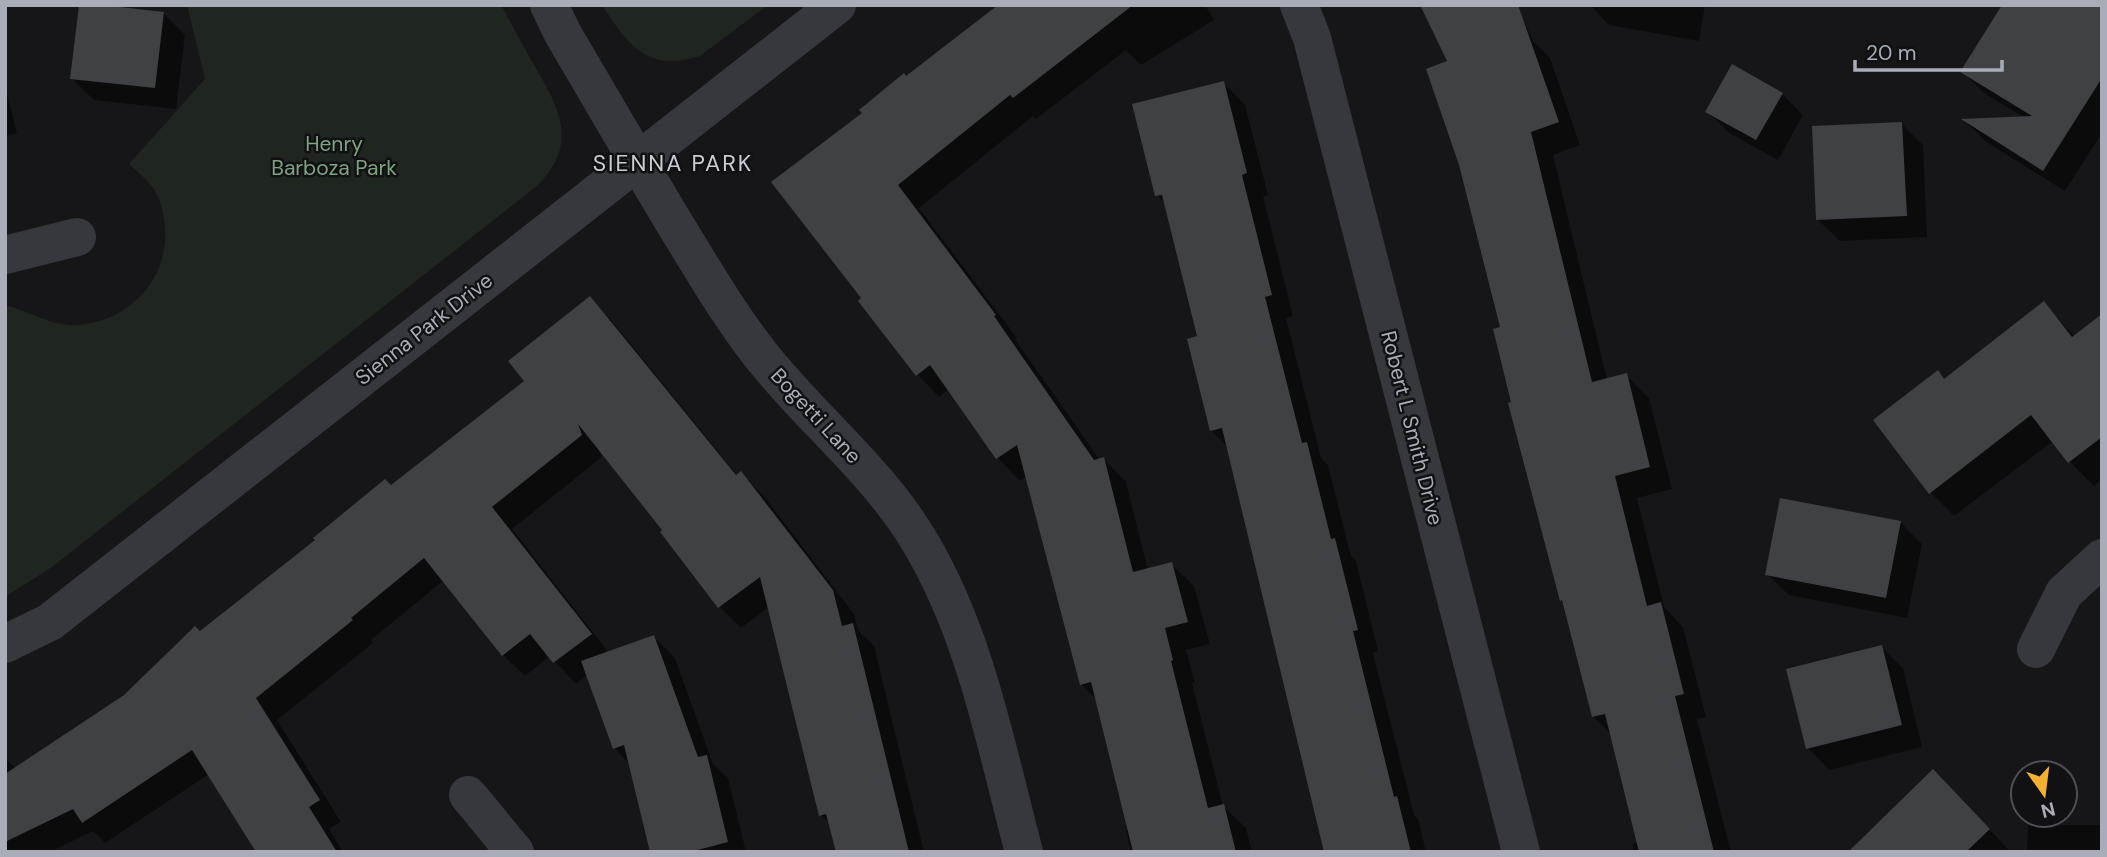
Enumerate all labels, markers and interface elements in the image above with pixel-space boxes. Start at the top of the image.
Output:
scale bar [1855,28,2002,72]
text: 20 m [1866,39,1917,67]
park label: Henry Barboza Park [271,130,397,182]
district label: SIENNA PARK [593,148,753,178]
street label: Sienna Park Drive [350,267,498,391]
street label: Robert L Smith Drive [1374,328,1450,528]
street label: Bogetti Lane [764,362,868,470]
north arrow [2009,759,2079,829]
text: N [2038,796,2058,824]

